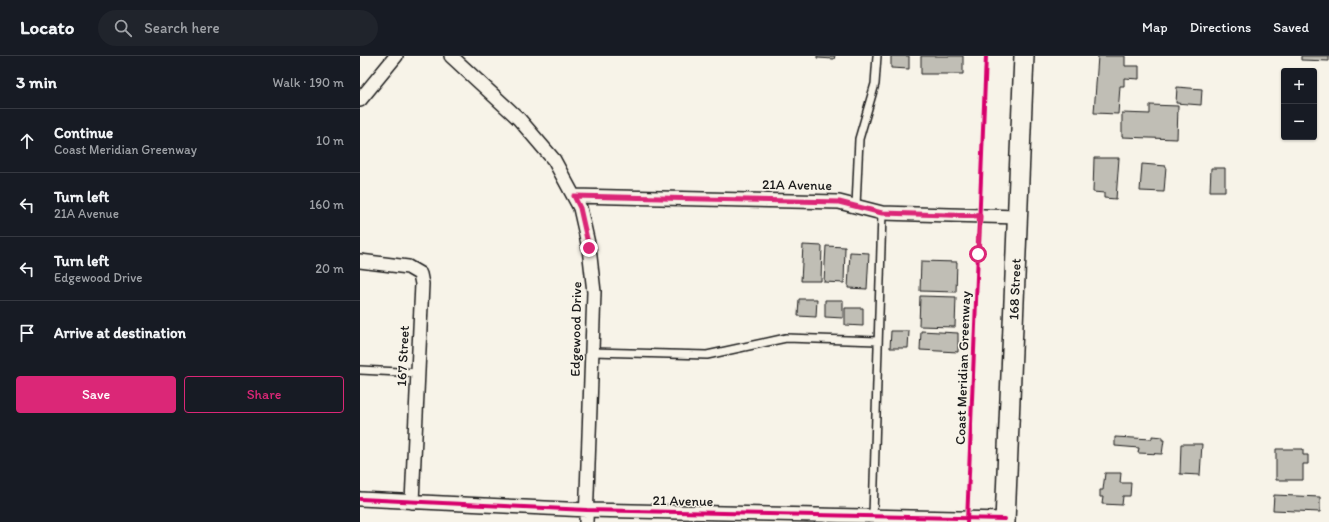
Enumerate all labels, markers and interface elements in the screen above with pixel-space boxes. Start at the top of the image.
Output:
search box [98,10,378,46]
text: Locato [20,16,74,39]
icon: search [112,17,134,39]
text: Search here [144,19,220,37]
text: Map [1142,19,1168,36]
text: Directions [1190,19,1251,36]
text: Saved [1273,19,1309,36]
map controls [1281,68,1317,140]
button: + [1281,68,1317,104]
text: 3 min [16,72,57,92]
text: Walk · 190 m [273,75,344,90]
button: − [1281,104,1317,140]
text: Continue [54,124,113,142]
icon: ahead [16,130,38,152]
text: 10 m [316,133,344,148]
text: Coast Meridian Greenway [54,142,197,157]
street label: 21A Avenue [762,176,832,194]
text: Turn left [54,188,109,206]
icon: left [16,194,38,216]
text: 160 m [309,197,344,212]
text: 21A Avenue [54,206,119,221]
route end [580,239,598,257]
route start [969,245,987,263]
text: Turn left [54,252,109,270]
icon: left [16,258,38,280]
street label: 168 Street [1005,258,1024,320]
text: 20 m [315,261,344,276]
text: Edgewood Drive [54,270,142,285]
street label: Edgewood Drive [567,281,585,377]
street label: Coast Meridian Greenway [952,290,974,445]
icon: arrive [16,322,38,344]
text: Arrive at destination [54,324,186,342]
street label: 167 Street [393,325,413,387]
button: Save [16,376,176,413]
button: Share [184,376,344,413]
street label: 21 Avenue [652,492,714,510]

